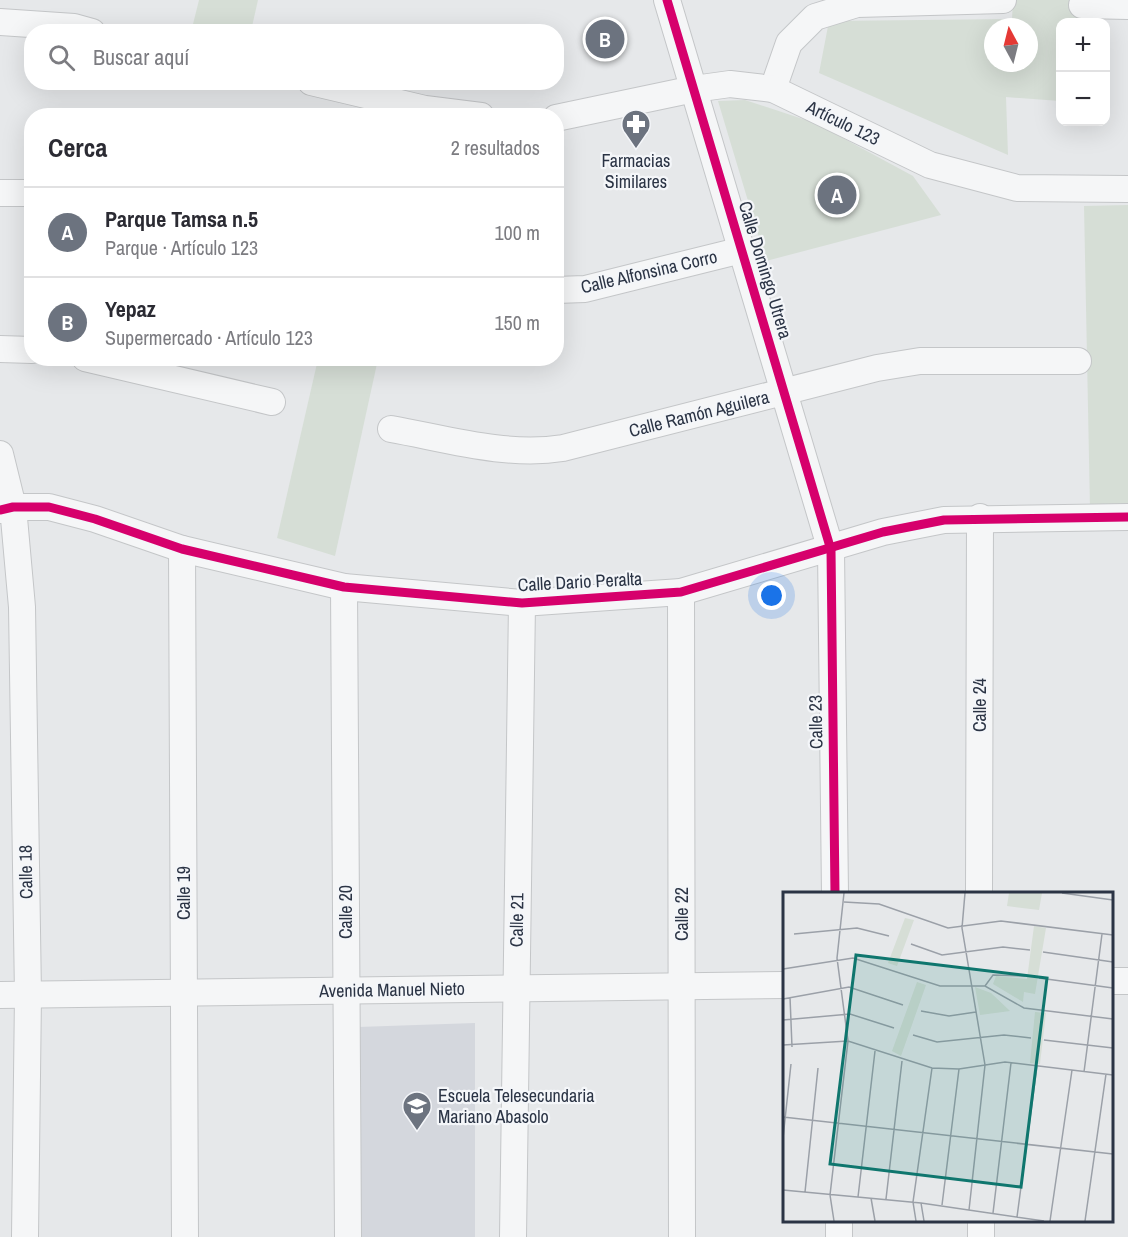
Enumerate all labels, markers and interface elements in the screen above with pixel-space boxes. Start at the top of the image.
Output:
pin: B [586,16,624,62]
north arrow [984,18,1038,72]
map controls [1056,18,1110,126]
button: + [1056,18,1110,72]
search box [24,24,564,90]
icon: search [45,41,78,74]
text: Buscar aquí [93,42,189,72]
button: − [1056,72,1110,126]
street label: Artículo 123 [801,94,884,151]
pharmacy icon: Farmacias Similares [620,108,652,150]
text: Cerca [48,130,107,165]
text: 2 resultados [451,134,540,161]
place label: Farmacias Similares [602,148,671,194]
pin: A [818,172,856,218]
street label: Calle Domingo Utrera [733,198,798,342]
text: Parque Tamsa n.5 [105,204,258,234]
text: A [62,219,73,246]
text: 100 m [494,219,540,246]
text: Parque · Artículo 123 [105,234,258,261]
street label: Calle Alfonsina Corro [578,244,720,299]
text: Yepaz [105,294,156,324]
text: B [62,309,73,336]
text: 150 m [494,309,540,336]
text: Supermercado · Artículo 123 [105,324,313,351]
street label: Calle Ramón Aguilera [626,384,772,443]
street label: Calle Dario Peralta [517,566,643,597]
your location [757,581,786,610]
street label: Calle 24 [967,678,992,732]
street label: Calle 23 [803,695,828,749]
street label: Calle 18 [13,845,38,899]
street label: Calle 19 [171,866,196,920]
street label: Calle 20 [333,885,358,939]
street label: Calle 22 [669,887,694,941]
street label: Calle 21 [504,892,529,947]
inset map [783,892,1113,1222]
street label: Avenida Manuel Nieto [318,976,465,1003]
place label: Escuela Telesecundaria Mariano Abasolo [438,1083,594,1129]
school or university icon: Escuela Telesecundaria Mariano Abasolo [401,1090,433,1132]

